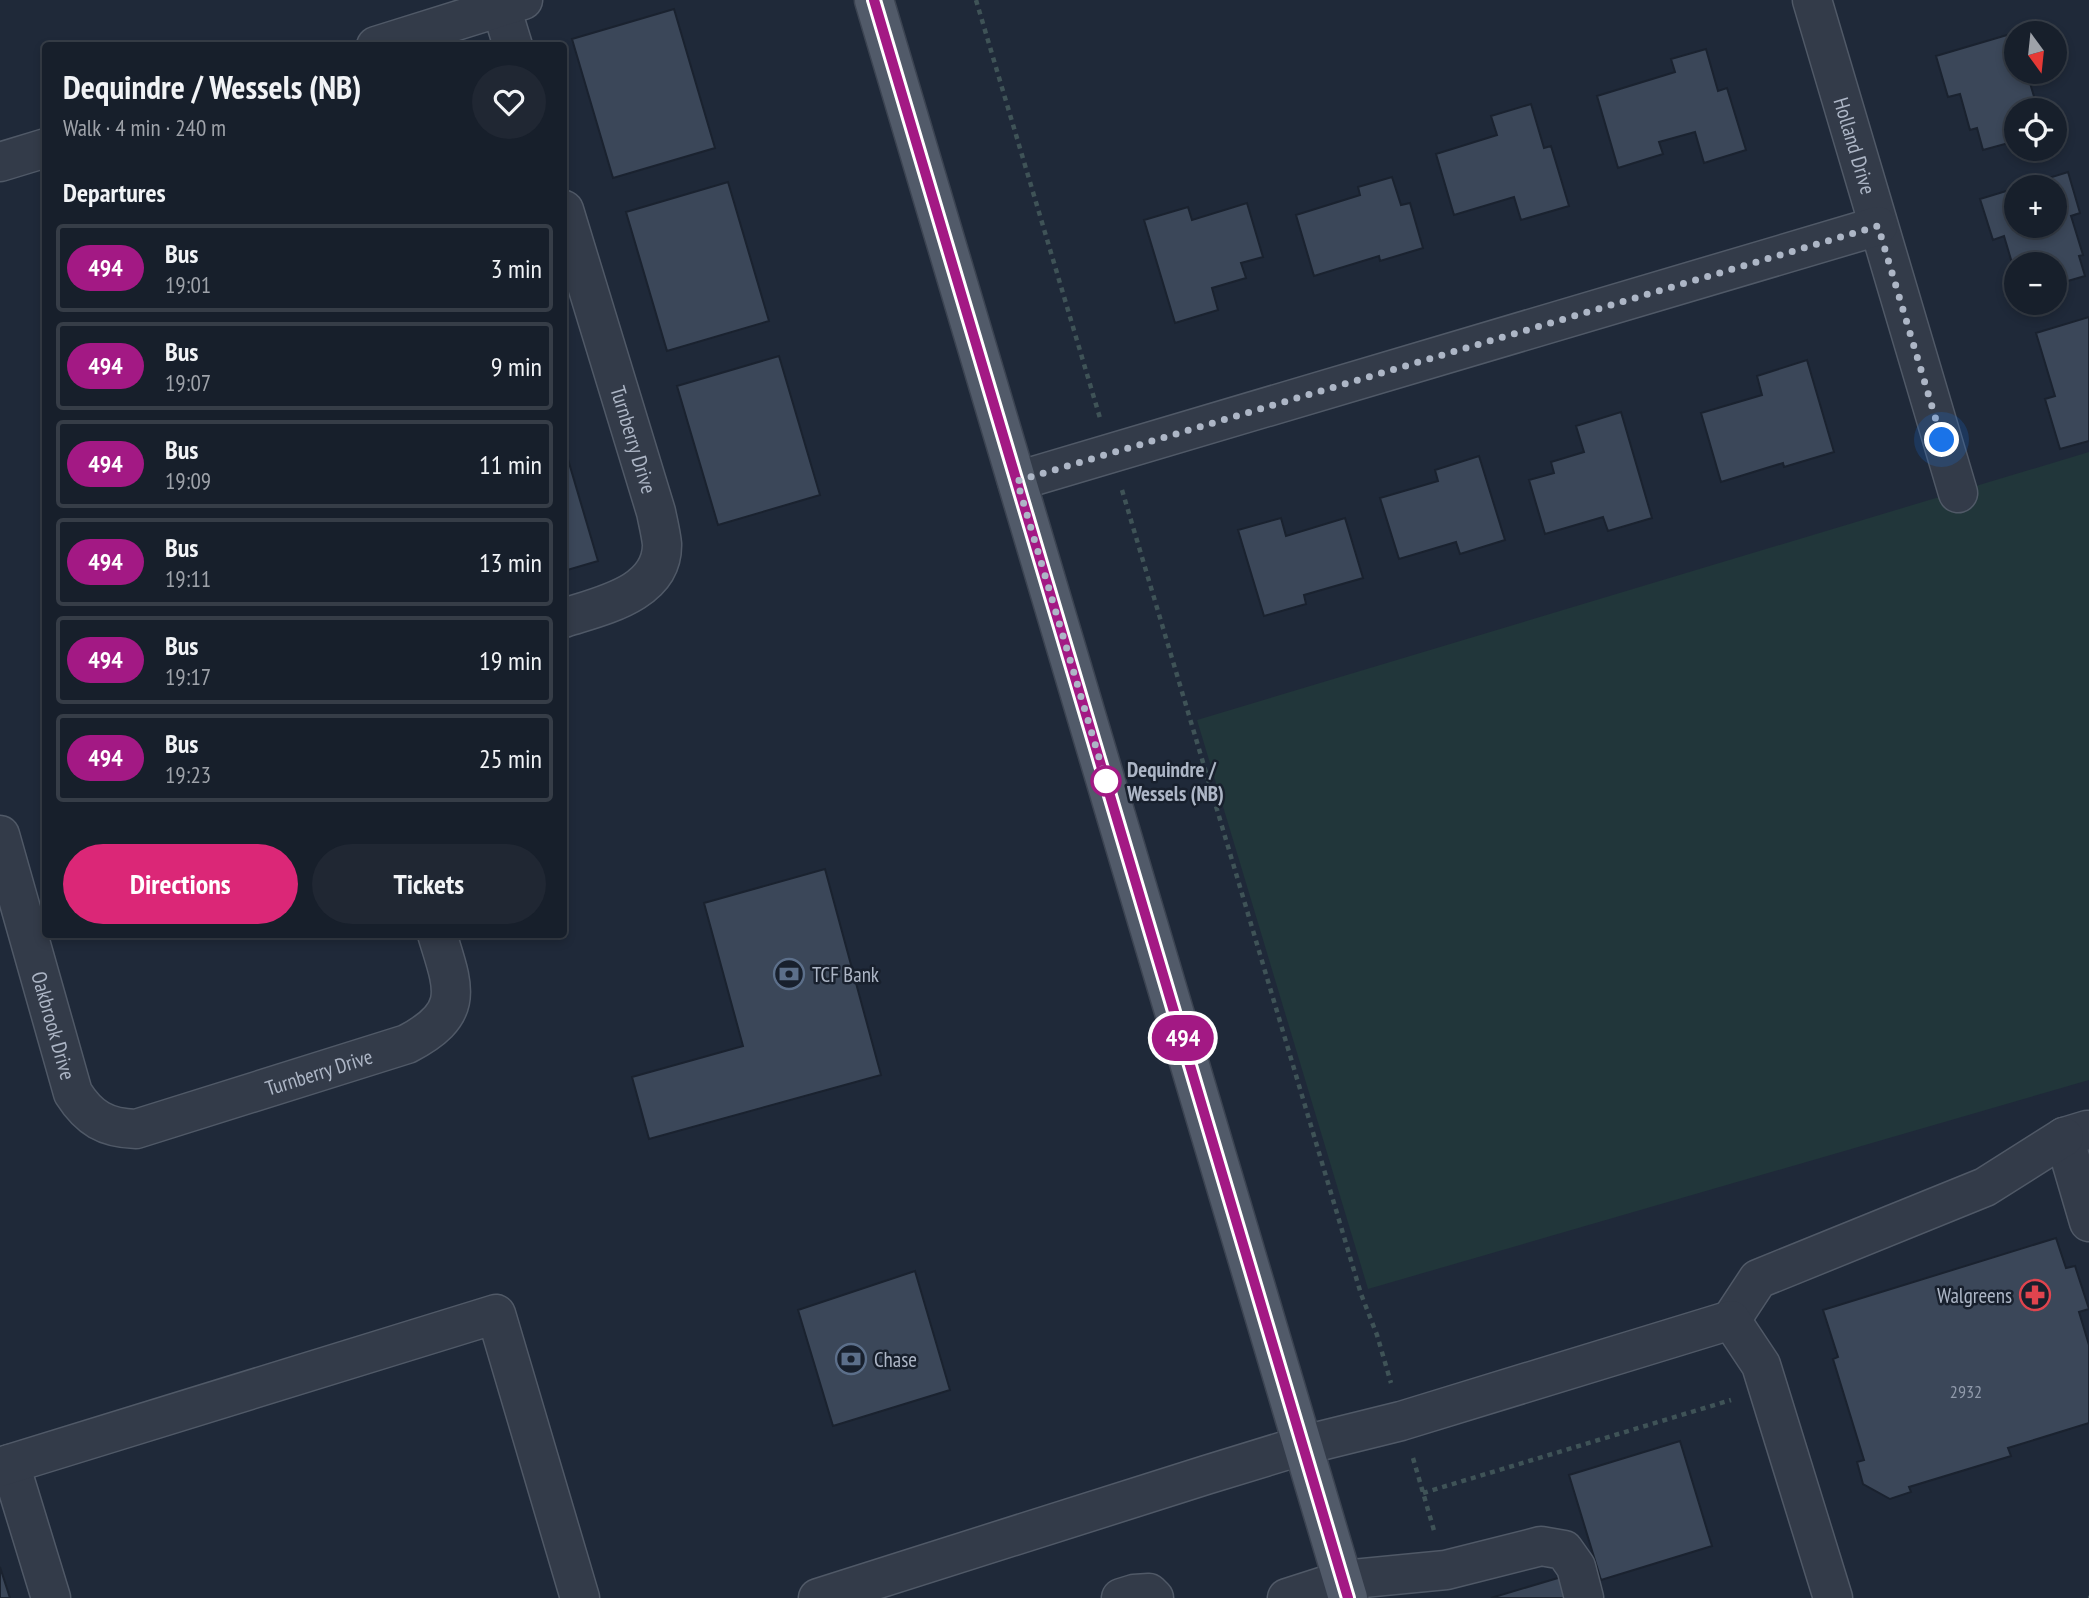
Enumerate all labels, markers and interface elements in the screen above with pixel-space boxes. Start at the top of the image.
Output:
north arrow [2004,21,2067,84]
map controls [2004,21,2067,315]
text: Dequindre / Wessels (NB) [63,65,361,108]
button: heart [472,65,546,139]
street label: Holland Drive [1828,94,1882,197]
button: locate [2004,98,2067,161]
text: Walk · 4 min · 240 m [63,113,226,142]
button: + [2004,175,2067,238]
text: Departures [63,176,166,209]
text: Bus [165,237,198,270]
text: 494 [88,252,123,283]
text: 3 min [491,252,542,285]
button: − [2004,252,2067,315]
text: 19:01 [165,270,211,299]
text: Bus [165,335,198,368]
text: 494 [88,350,123,381]
text: 9 min [491,350,542,383]
text: 19:07 [165,368,211,397]
street label: Turnberry Drive [605,383,663,497]
your location [1924,422,1959,457]
text: Bus [165,433,198,466]
text: 494 [88,448,123,479]
text: 11 min [479,448,542,481]
text: 19:09 [165,466,211,495]
text: Bus [165,531,198,564]
text: 494 [88,546,123,577]
text: 13 min [479,546,542,579]
text: 19:11 [165,564,211,593]
text: Bus [165,629,198,662]
text: 494 [88,644,123,675]
text: 19 min [479,644,542,677]
text: 19:17 [165,662,211,691]
text: Bus [165,727,198,760]
text: 494 [88,742,123,773]
text: 25 min [479,742,542,775]
place label: Dequindre / Wessels (NB) [1126,756,1224,807]
text: 19:23 [165,760,211,789]
marker: Dequindre / Wessels (NB) [1091,766,1121,796]
button: Directions [63,844,298,924]
button: Tickets [312,844,546,924]
bank icon: TCF Bank [772,957,806,991]
place label: TCF Bank [812,961,879,988]
street label: Oakbrook Drive [26,968,82,1083]
line badge: 494 [1143,1015,1223,1061]
text: 494 [1166,1022,1200,1053]
street label: Turnberry Drive [262,1042,376,1101]
pharmacy icon: Walgreens [2018,1278,2052,1312]
place label: Walgreens [1937,1282,2012,1309]
bank icon: Chase [834,1342,868,1376]
place label: Chase [874,1346,917,1373]
house number: 2932 [1950,1380,1982,1403]

